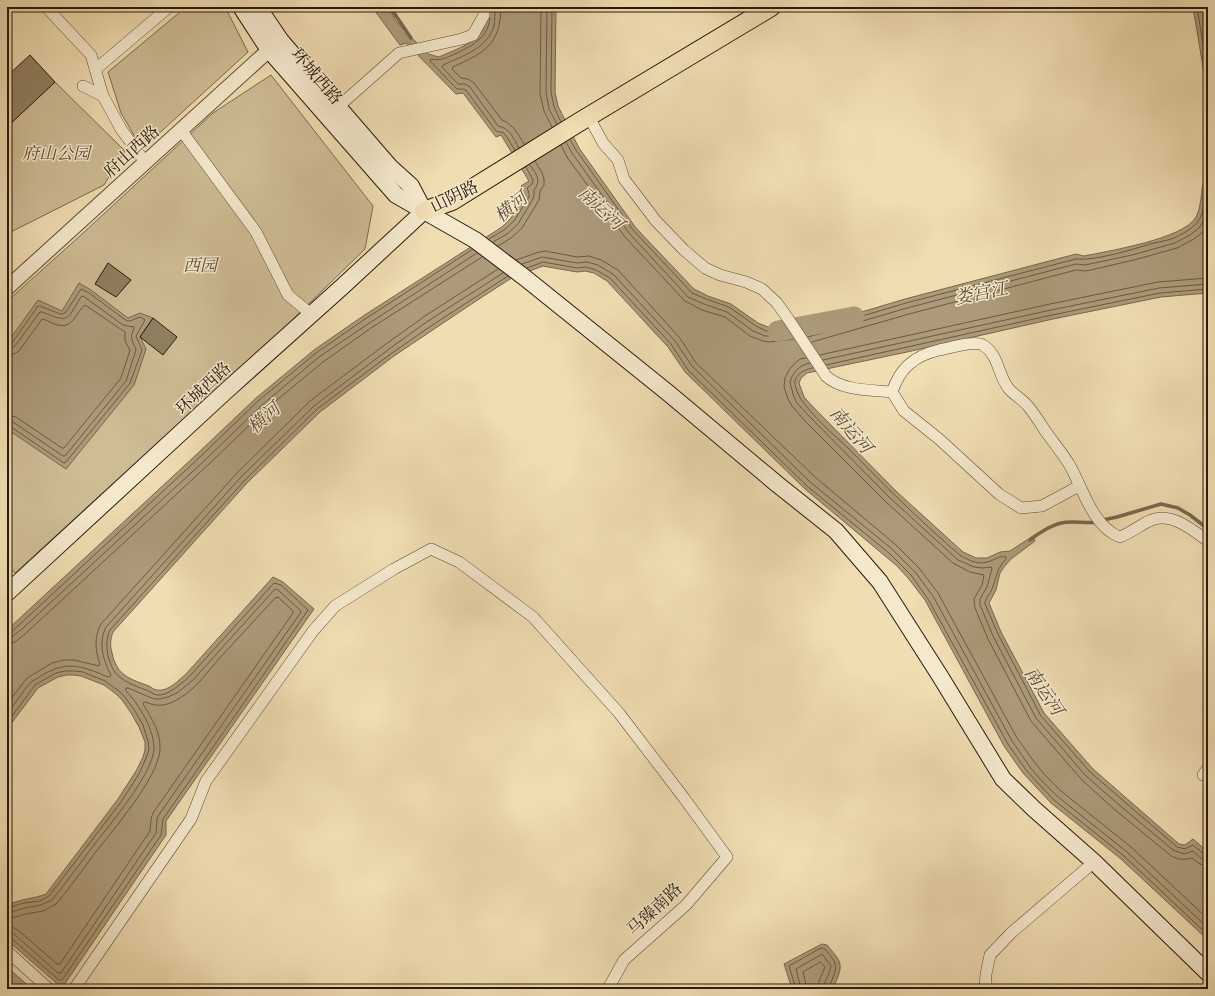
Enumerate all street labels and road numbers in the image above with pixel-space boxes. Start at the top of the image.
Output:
street label: 环城西路 [286,43,348,110]
street label: 府山西路 [98,120,164,183]
street label: 山阴路 [426,175,482,218]
street label: 环城西路 [171,357,236,420]
street label: 马臻南路 [622,878,687,941]

